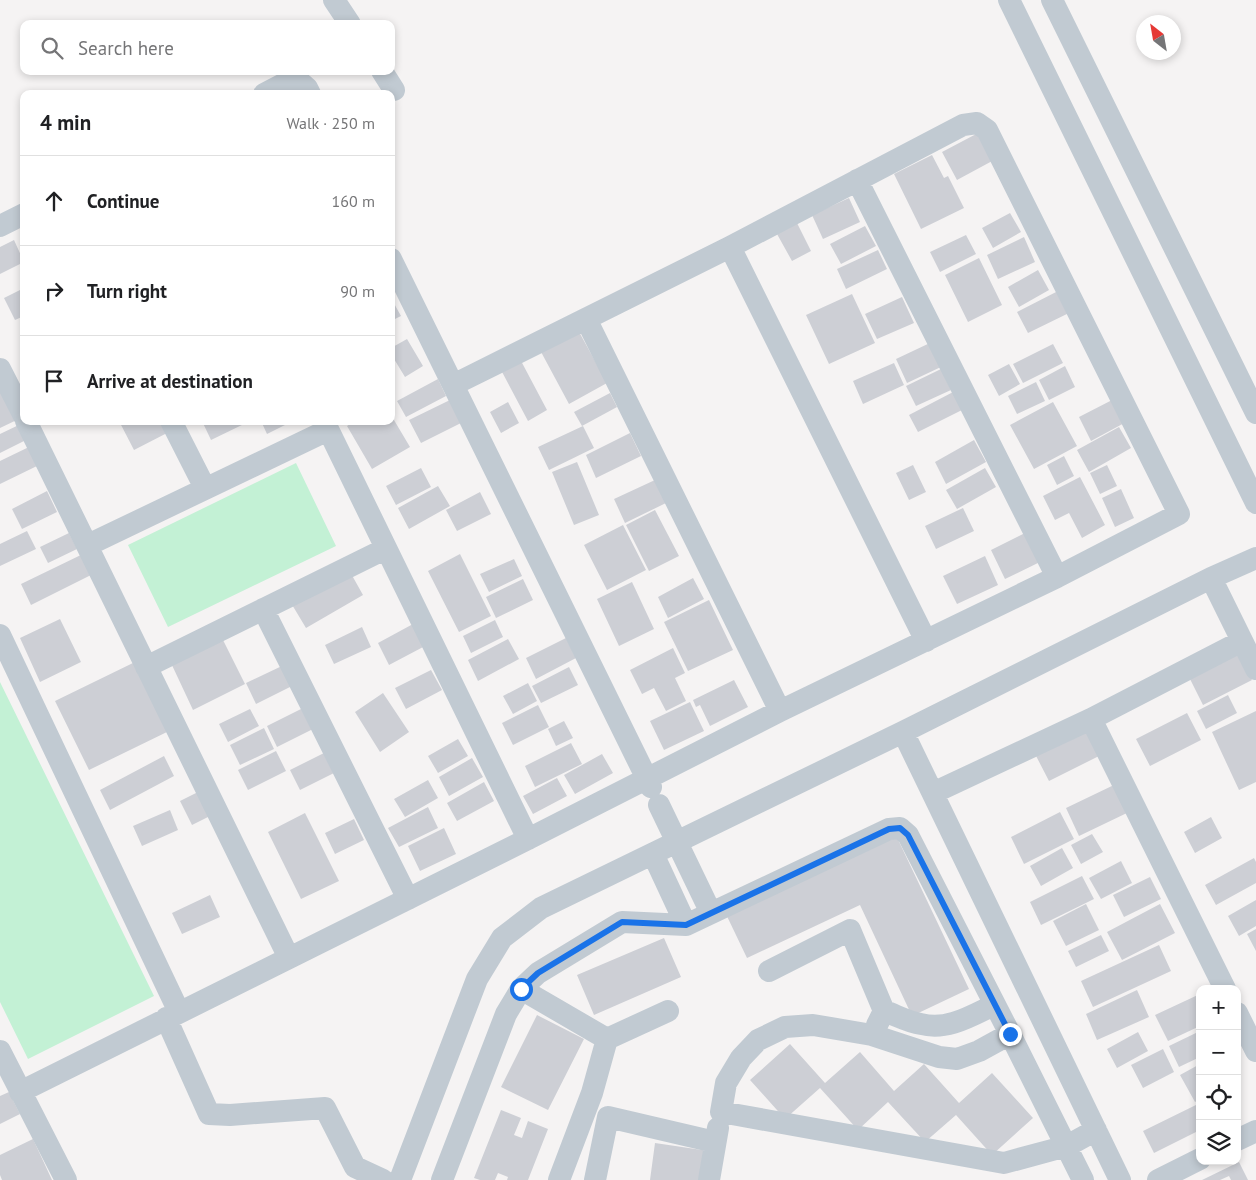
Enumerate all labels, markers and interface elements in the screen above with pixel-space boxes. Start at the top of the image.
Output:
north arrow [1136,15,1181,60]
search box [20,20,395,75]
icon: search [38,34,66,62]
text: Search here [78,36,174,60]
text: 4 min [40,109,91,136]
text: Walk · 250 m [286,113,375,133]
icon: ahead [40,187,68,215]
text: Continue [87,189,159,213]
text: 160 m [332,191,375,211]
icon: right [40,277,68,305]
text: Turn right [87,279,167,303]
text: 90 m [340,281,375,301]
icon: arrive [40,367,68,395]
text: Arrive at destination [87,369,253,393]
route start [510,978,533,1001]
map controls [1196,985,1241,1165]
button: + [1196,985,1241,1030]
route end [999,1023,1022,1046]
button: − [1196,1030,1241,1075]
button: locate [1196,1075,1241,1120]
button: layers [1196,1120,1241,1165]

